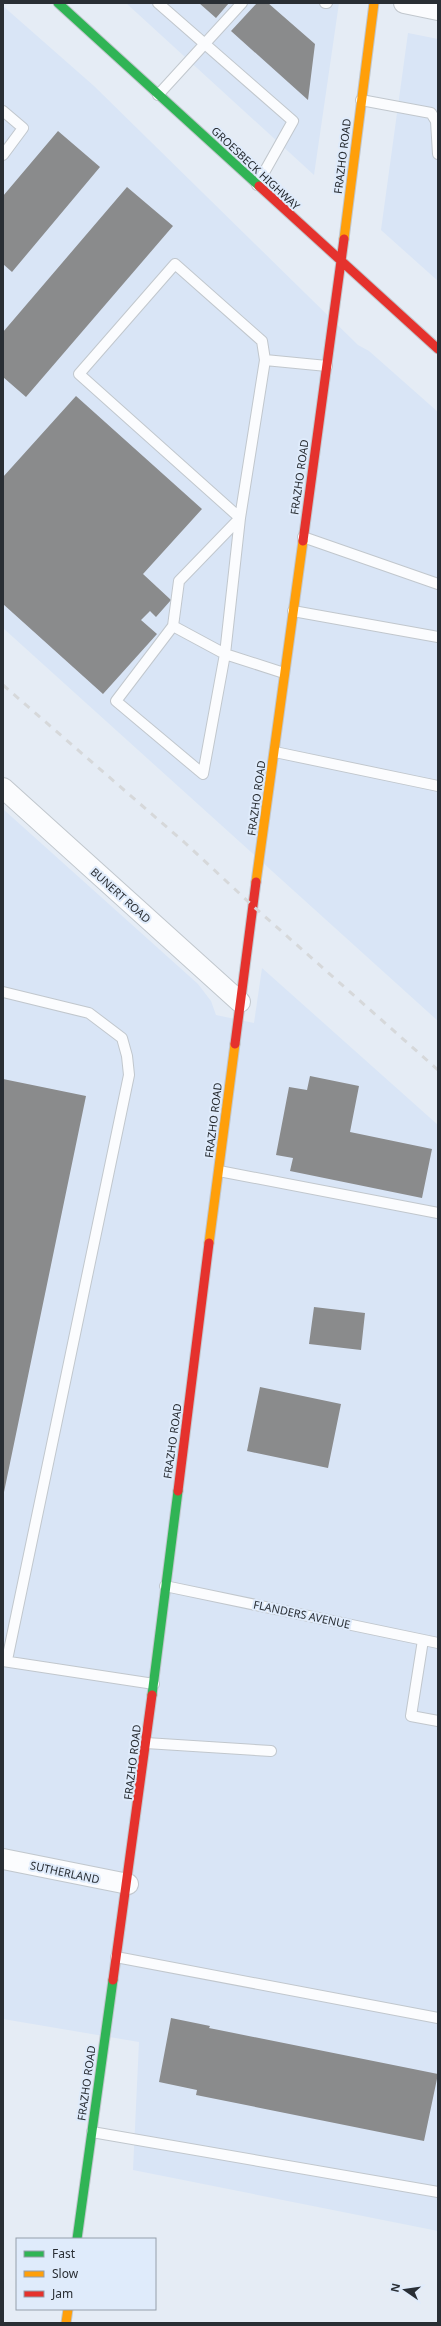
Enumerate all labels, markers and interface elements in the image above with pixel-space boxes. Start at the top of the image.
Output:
street label: FRAZHO ROAD [330,117,354,195]
street label: GROESBECK HIGHWAY [209,123,304,214]
street label: FRAZHO ROAD [286,438,312,516]
street label: FRAZHO ROAD [243,759,269,837]
street label: BUNERT ROAD [88,864,154,926]
street label: FRAZHO ROAD [201,1081,225,1159]
street label: FRAZHO ROAD [159,1402,185,1480]
street label: FLANDERS AVENUE [252,1596,352,1632]
street label: FRAZHO ROAD [120,1723,144,1801]
street label: SUTHERLAND [29,1857,101,1887]
street label: FRAZHO ROAD [73,2044,99,2122]
legend [16,2238,156,2310]
text: Fast [52,2245,76,2262]
text: Slow [52,2265,79,2282]
north arrow [385,2270,425,2310]
text: N [386,2282,403,2294]
text: Jam [51,2285,73,2302]

